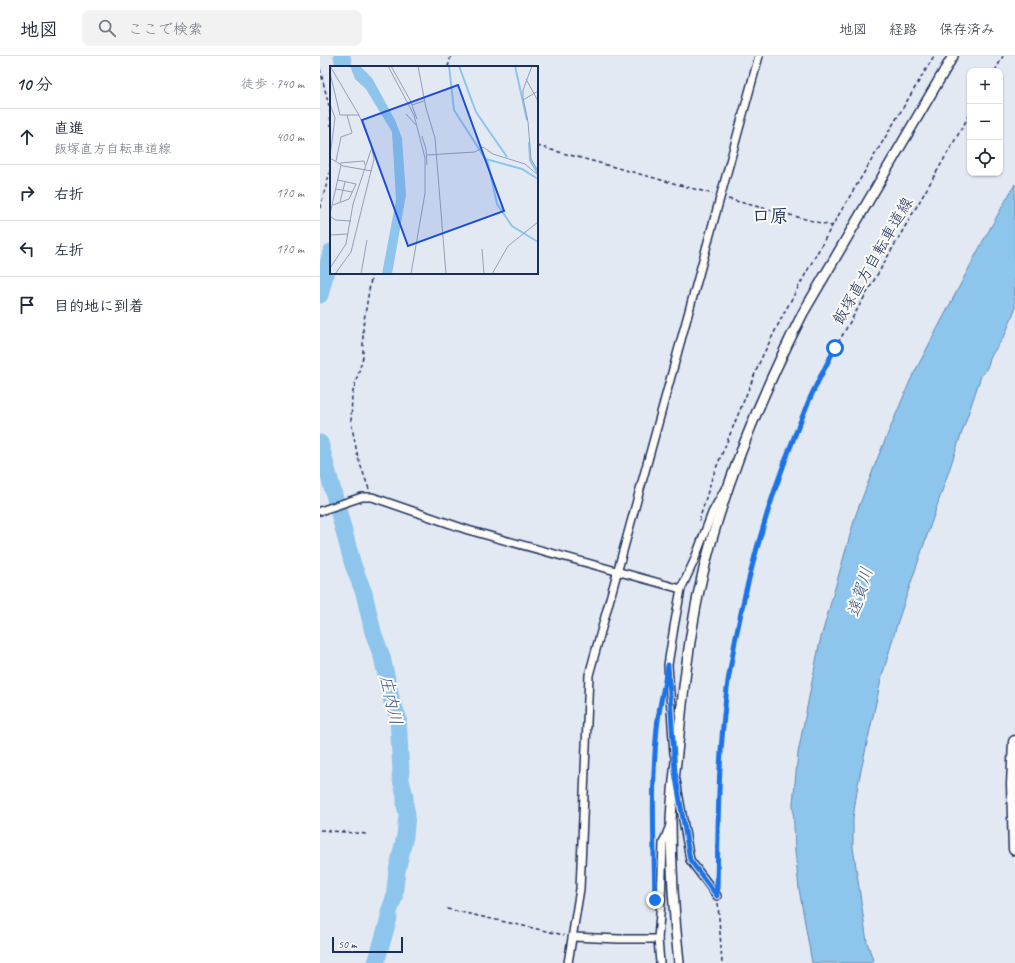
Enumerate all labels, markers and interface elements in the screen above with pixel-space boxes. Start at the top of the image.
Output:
search box [82,10,362,46]
icon: search [96,17,118,39]
text: 地図 [20,18,58,42]
text: ここで検索 [128,20,203,39]
text: 地図 [839,21,867,38]
text: 経路 [889,21,917,38]
text: 保存済み [939,21,995,38]
inset map [330,66,538,274]
map controls [967,68,1003,176]
button: + [967,68,1003,104]
text: 10 分 [16,74,52,95]
text: 徒歩 · 740 m [241,76,304,92]
button: − [967,104,1003,140]
text: 直進 [54,119,84,138]
icon: ahead [16,126,38,148]
text: 400 m [276,129,304,145]
button: locate [967,140,1003,176]
text: 飯塚直方自転車道線 [54,141,171,157]
icon: right [16,182,38,204]
text: 右折 [54,185,84,204]
text: 170 m [276,185,304,201]
street label: 飯塚直方自転車道線 [828,194,918,328]
district label: 口原 [752,205,788,227]
icon: left [16,238,38,260]
text: 左折 [54,241,84,260]
text: 170 m [276,241,304,257]
icon: arrive [16,294,38,316]
text: 目的地に到着 [54,297,144,316]
route start [826,339,844,357]
water label: 遠賀川 [843,565,877,619]
water label: 庄内川 [375,673,407,727]
route end [646,891,664,909]
scale bar [332,935,403,954]
text: 50 m [338,937,357,951]

